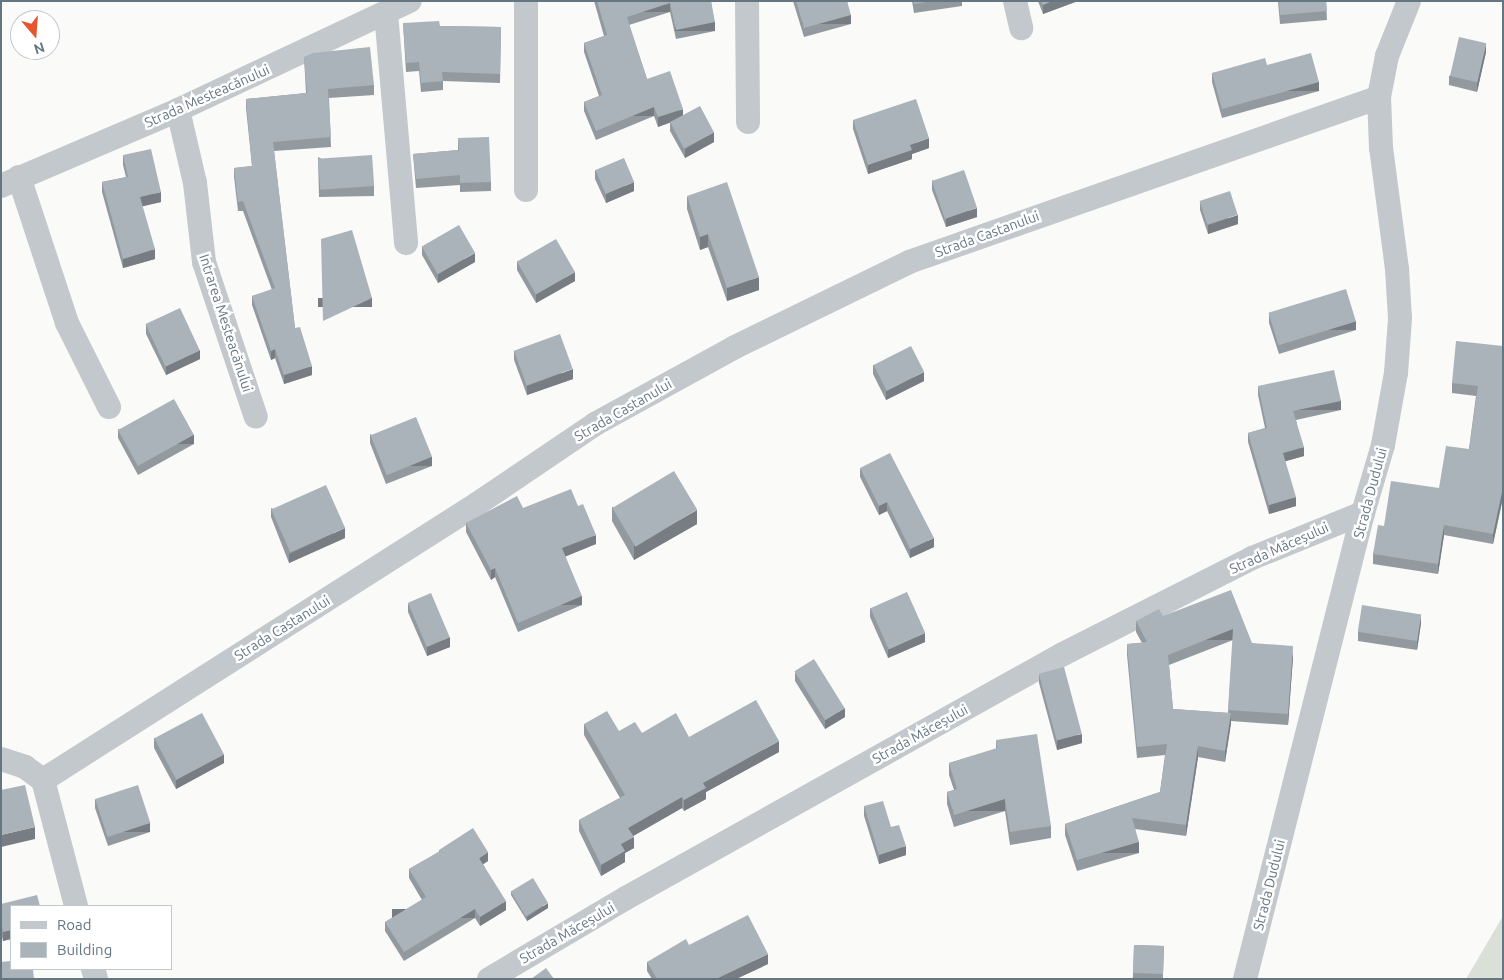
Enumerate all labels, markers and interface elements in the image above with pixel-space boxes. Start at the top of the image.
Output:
north arrow [10,10,60,60]
text: N [32,39,47,58]
street label: Strada Mesteacănului [142,61,272,131]
street label: Strada Castanului [933,207,1041,261]
street label: Intrarea Mesteacănului [196,252,256,394]
street label: Strada Castanului [571,375,675,445]
street label: Strada Dudului [1350,446,1390,540]
street label: Strada Măceșului [1227,519,1331,577]
street label: Strada Castanului [231,592,333,664]
street label: Strada Măceșului [869,701,971,767]
street label: Strada Dudului [1250,838,1288,932]
street label: Strada Măceșului [517,899,617,967]
legend [10,905,172,970]
text: Road [57,916,92,933]
text: Building [57,941,112,958]

